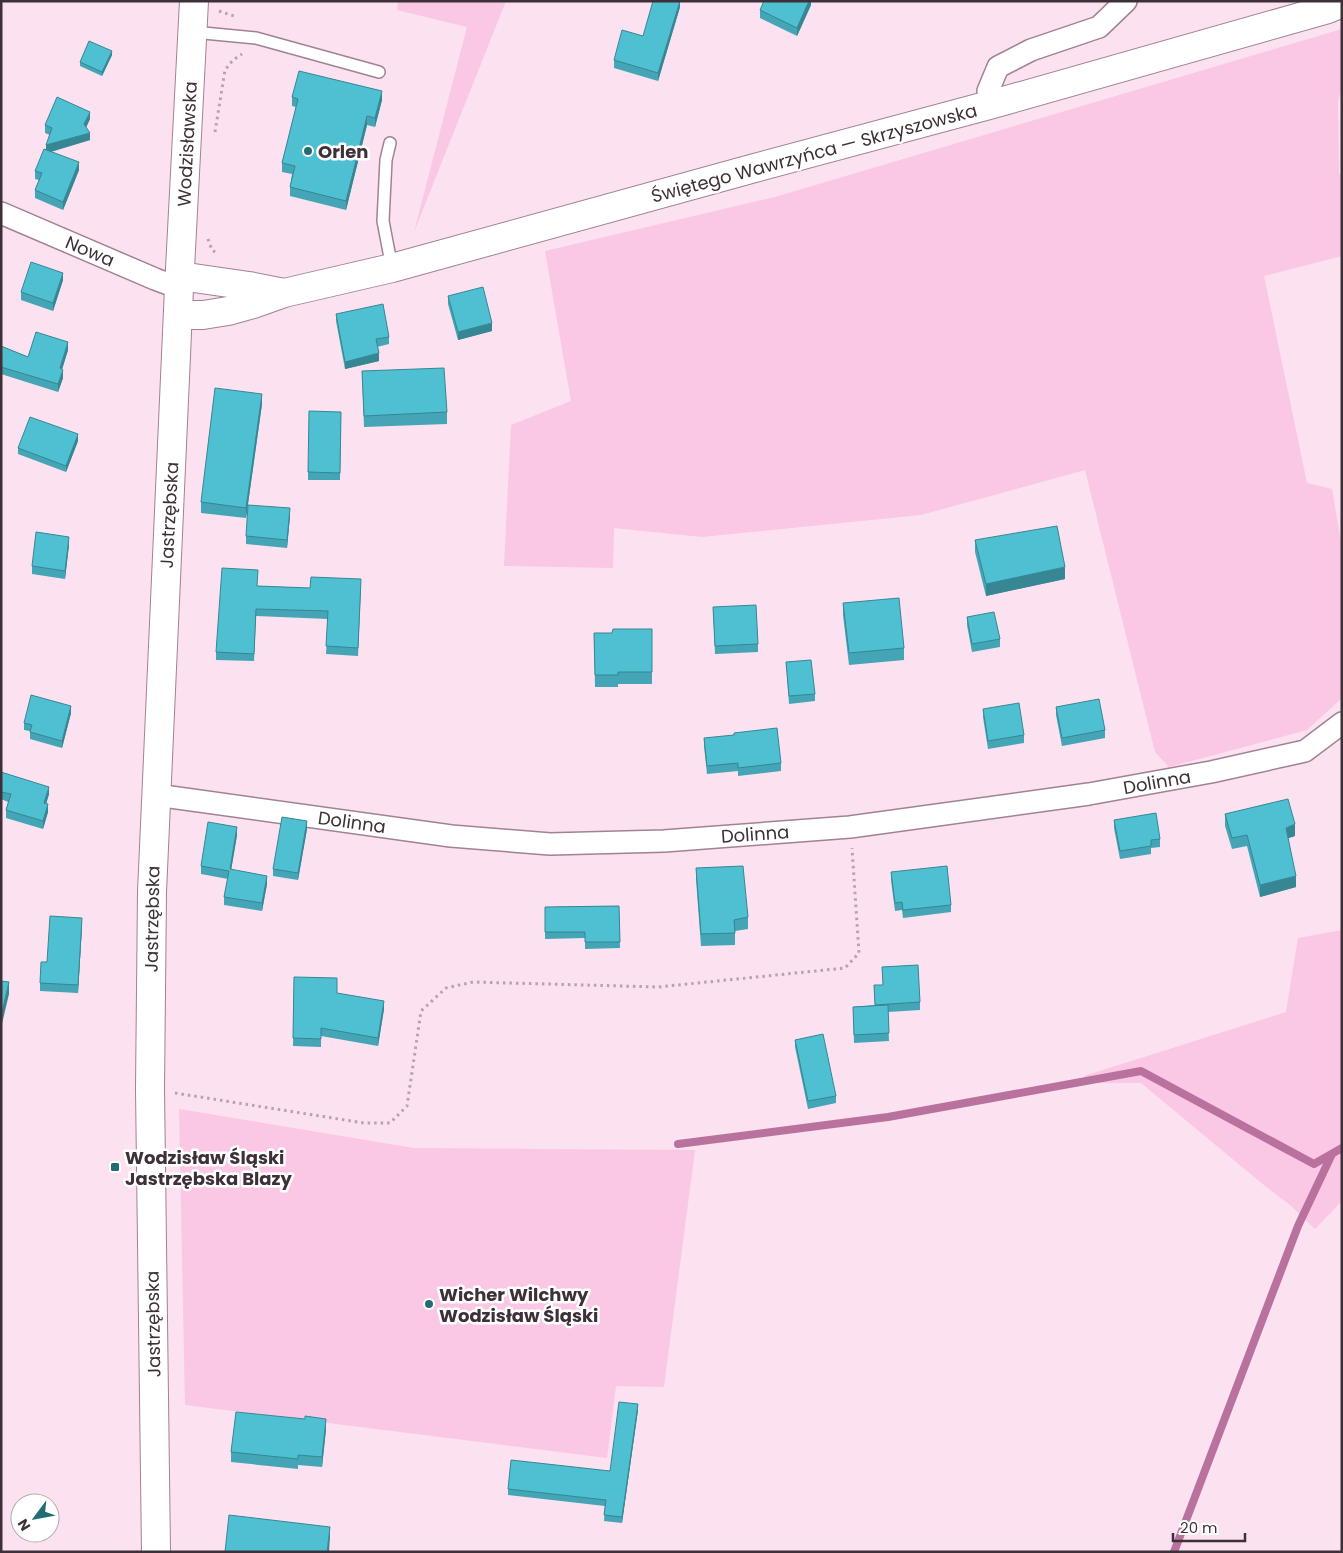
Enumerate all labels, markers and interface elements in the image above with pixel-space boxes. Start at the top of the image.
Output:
street label: Wodzisławska [171,81,203,207]
street label: Świętego Wawrzyńca — Skrzyszowska [648,97,980,209]
place label: Orlen [318,139,368,164]
marker: Orlen [302,145,314,157]
street label: Nowa [62,230,118,272]
street label: Jastrzębska [154,461,184,569]
street label: Dolinna [1121,764,1193,800]
street label: Dolinna [316,805,388,839]
street label: Dolinna [720,819,790,849]
street label: Jastrzębska [139,865,165,973]
place label: Wodzisław Śląski Jastrzębska Blazy [125,1145,292,1191]
marker: Wodzisław Śląski Jastrzębska Blazy [109,1161,121,1173]
street label: Jastrzębska [140,1270,166,1378]
place label: Wicher Wilchwy Wodzisław Śląski [439,1282,598,1328]
marker: Wicher Wilchwy Wodzisław Śląski [423,1298,435,1310]
north arrow [10,1493,60,1543]
scale bar [1173,1510,1246,1542]
text: N [13,1515,35,1535]
text: 20 m [1180,1517,1218,1538]

